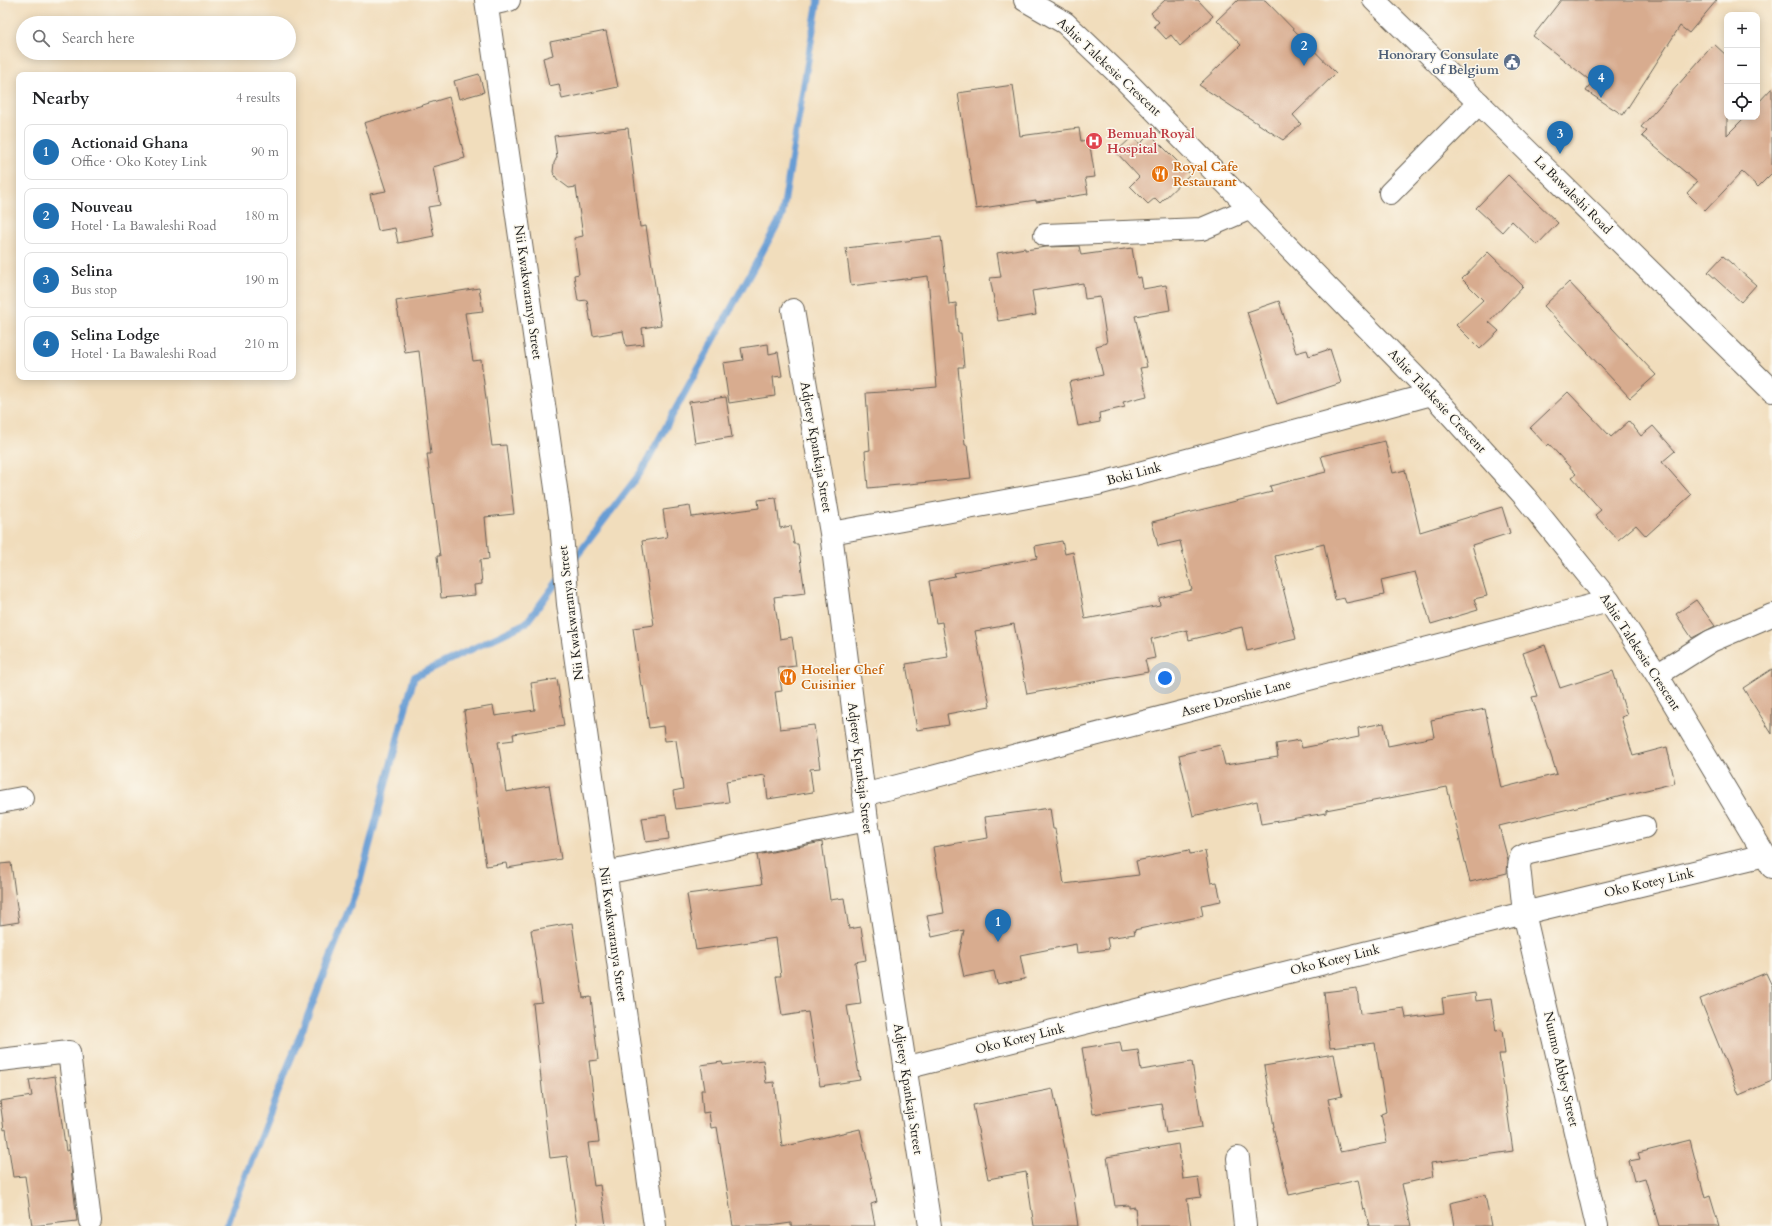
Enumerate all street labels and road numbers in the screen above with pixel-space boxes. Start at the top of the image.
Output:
street label: Ashie Talekesie Crescent [1053,14,1165,120]
street label: La Bawaleshi Road [1530,152,1616,238]
street label: Nii Kwakwaranya Street [510,224,546,360]
street label: Ashie Talekesie Crescent [1384,345,1490,457]
street label: Adjetey Kpankaja Street [796,380,836,514]
street label: Boki Link [1105,458,1163,490]
street label: Nii Kwakwaranya Street [554,545,588,681]
street label: Ashie Talekesie Crescent [1595,590,1685,714]
street label: Asere Dzorshie Lane [1179,675,1293,721]
street label: Adjetey Kpankaja Street [843,701,877,835]
street label: Oko Kotey Link [1602,864,1696,902]
street label: Nii Kwakwaranya Street [595,866,631,1002]
street label: Oko Kotey Link [1288,940,1382,980]
street label: Nuumo Abbey Street [1539,1010,1583,1128]
street label: Oko Kotey Link [973,1019,1067,1059]
street label: Adjetey Kpankaja Street [889,1022,927,1156]

